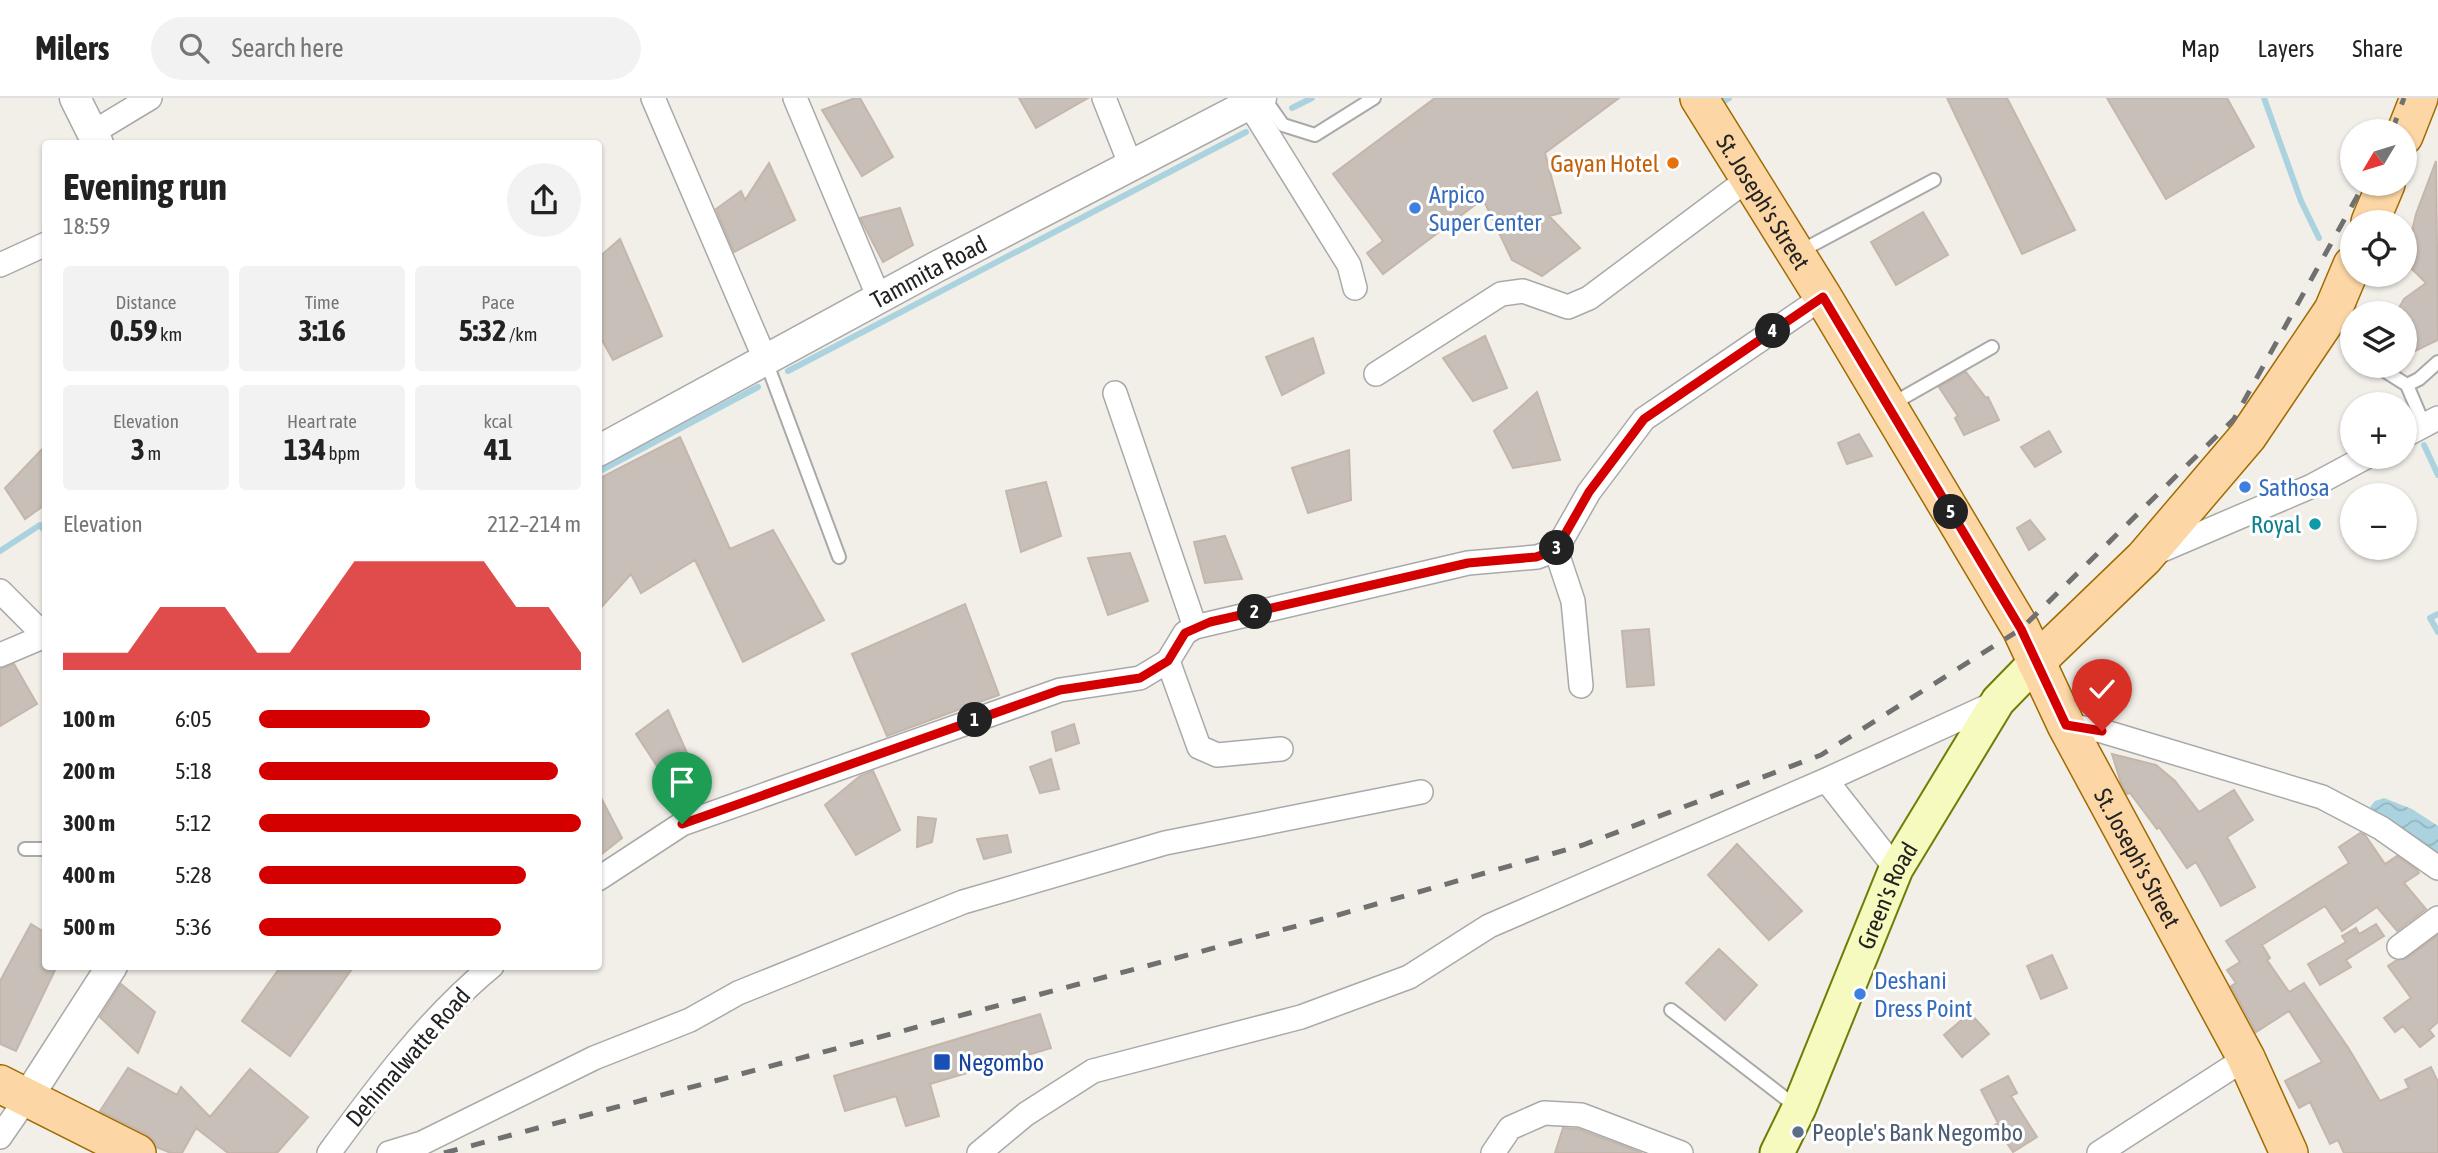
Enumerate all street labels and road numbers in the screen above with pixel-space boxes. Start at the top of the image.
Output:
street label: St. Joseph's Street [1711,129,1816,274]
street label: Tammita Road [866,230,991,314]
street label: St. Joseph's Street [2089,784,2186,932]
street label: Green's Road [1851,837,1923,953]
street label: Dehimalwatte Road [340,982,476,1132]

